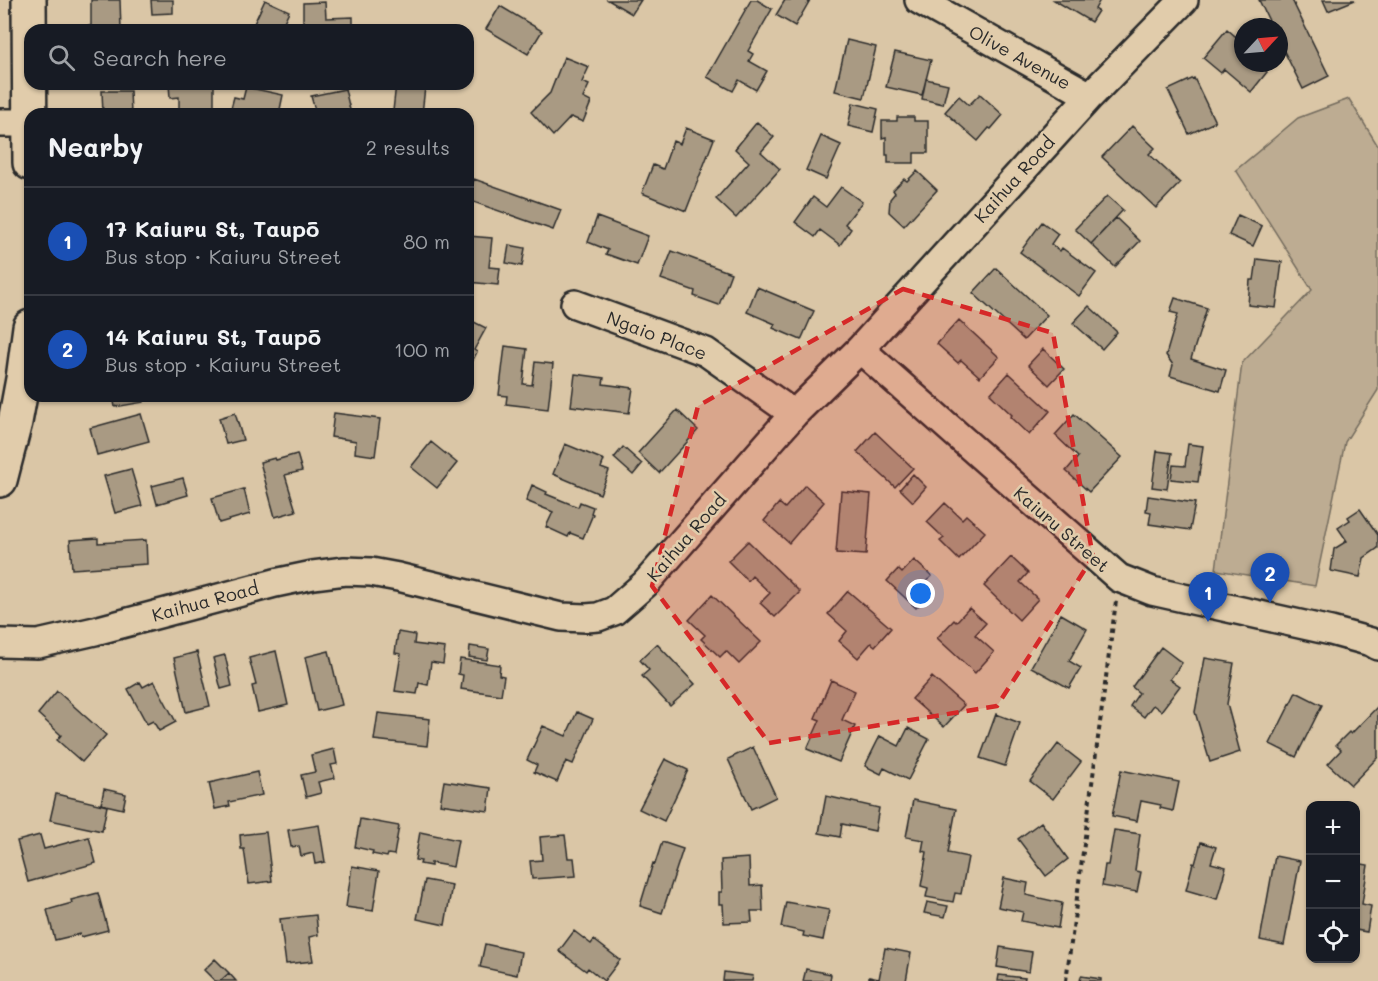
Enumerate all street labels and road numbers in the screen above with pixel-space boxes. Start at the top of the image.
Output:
street label: Olive Avenue [965,19,1075,95]
street label: Kaihua Road [968,130,1060,228]
street label: Ngaio Place [604,305,710,365]
street label: Kaiuru Street [1009,481,1115,577]
street label: Kaihua Road [641,488,731,586]
street label: Kaihua Road [149,575,261,627]

